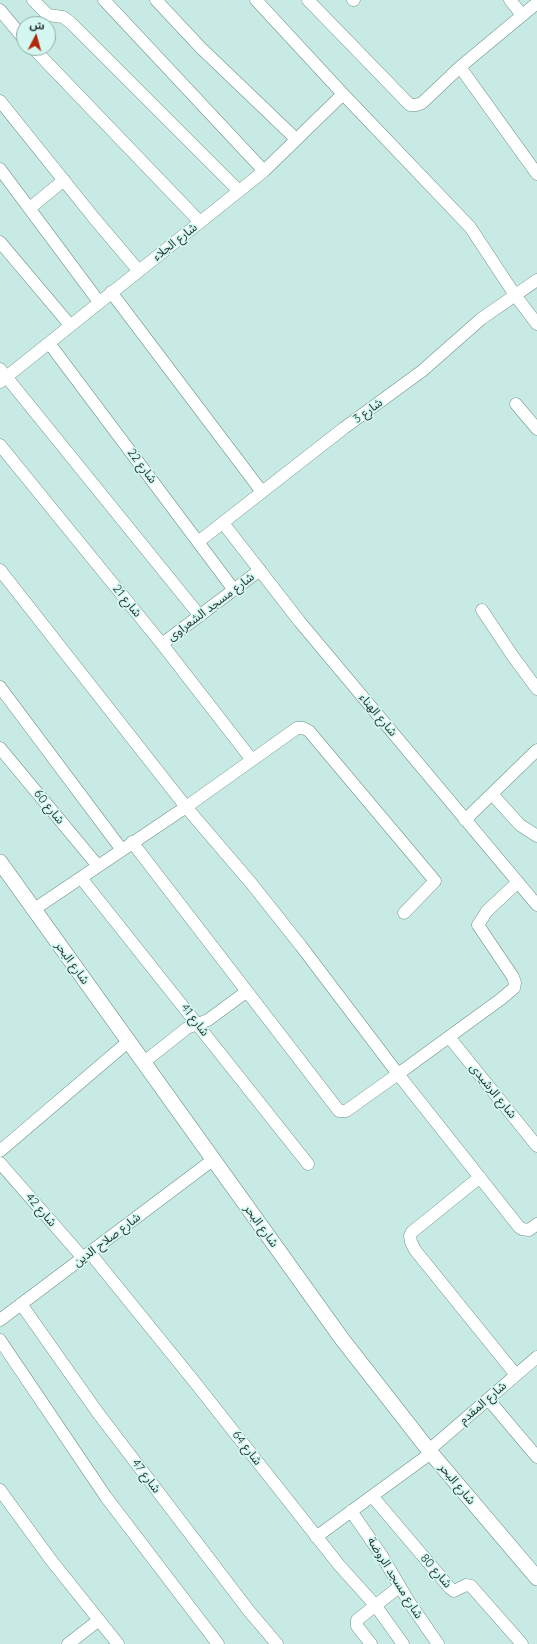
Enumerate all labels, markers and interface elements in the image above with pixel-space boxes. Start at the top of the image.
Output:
north arrow [16,16,56,56]
text: ش [29,17,45,33]
street label: شارع الجلاء [150,220,200,264]
street label: شارع 3 [350,395,386,427]
street label: شارع 22 [124,446,160,486]
street label: شارع مسجد الشعراوى [165,570,257,644]
street label: شارع 21 [110,582,144,620]
street label: شارع الهناء [356,691,400,739]
street label: شارع 60 [31,787,67,827]
street label: شارع البحر [52,939,92,987]
street label: شارع 41 [178,1001,212,1039]
street label: شارع الرشيدى [467,1061,519,1121]
street label: شارع 42 [23,1190,59,1230]
street label: شارع البحر [241,1202,281,1250]
street label: شارع صلاح الدين [71,1210,143,1270]
street label: شارع المقدم [457,1379,509,1427]
street label: شارع 64 [229,1428,265,1468]
street label: شارع 47 [129,1456,163,1496]
street label: شارع البحر [436,1461,478,1507]
street label: شارع مسجد الروضة [364,1535,426,1621]
street label: شارع 80 [417,1551,455,1591]

